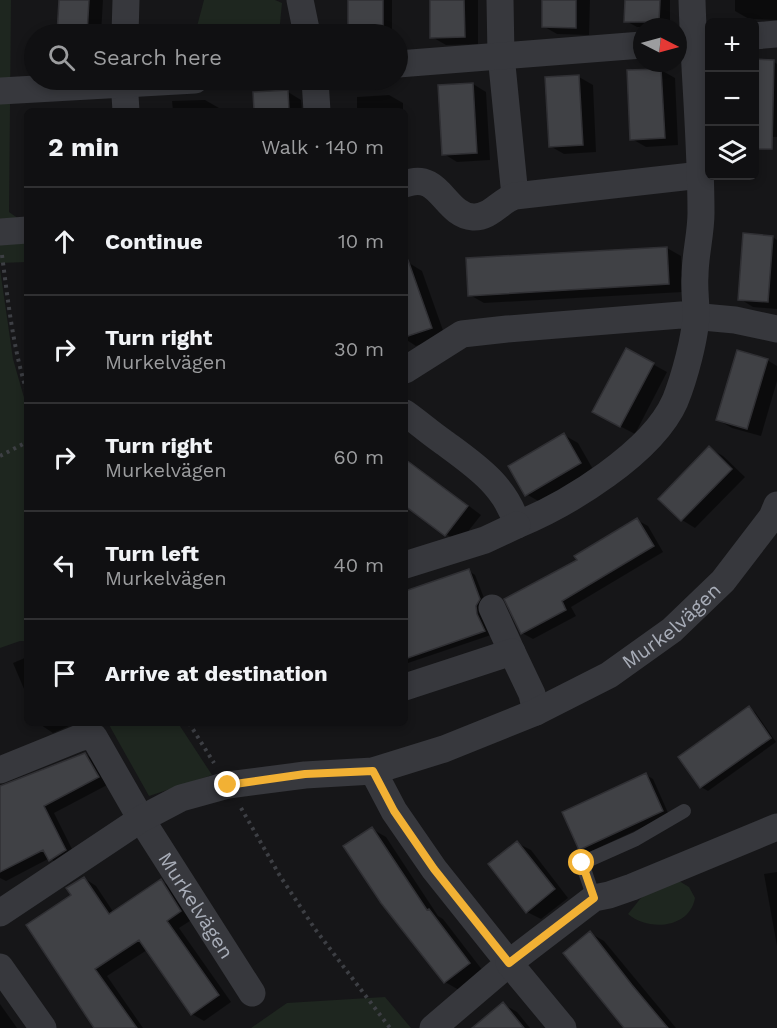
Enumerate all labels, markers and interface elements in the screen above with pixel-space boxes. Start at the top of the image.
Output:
north arrow [633,18,687,72]
map controls [705,18,759,180]
button: + [705,18,759,72]
search box [24,24,408,90]
icon: search [45,41,78,74]
text: Search here [93,45,222,70]
button: − [705,72,759,126]
button: layers [705,126,759,180]
text: 2 min [48,132,119,162]
text: Walk · 140 m [261,135,384,159]
icon: ahead [48,225,81,258]
text: Continue [105,229,203,254]
text: 10 m [338,229,384,253]
text: Turn right [105,325,212,350]
icon: right [48,333,81,366]
text: 30 m [334,337,384,361]
text: Murkelvägen [105,350,227,374]
text: Turn right [105,433,212,458]
icon: right [48,441,81,474]
text: 60 m [334,445,384,469]
text: Murkelvägen [105,458,227,482]
text: Turn left [105,541,199,566]
icon: left [48,549,81,582]
text: 40 m [333,553,384,577]
text: Murkelvägen [105,566,227,590]
street label: Murkelvägen [617,578,726,674]
icon: arrive [48,657,81,690]
text: Arrive at destination [105,661,328,686]
route end [214,771,240,797]
street label: Murkelvägen [153,848,239,963]
route start [568,849,594,875]

